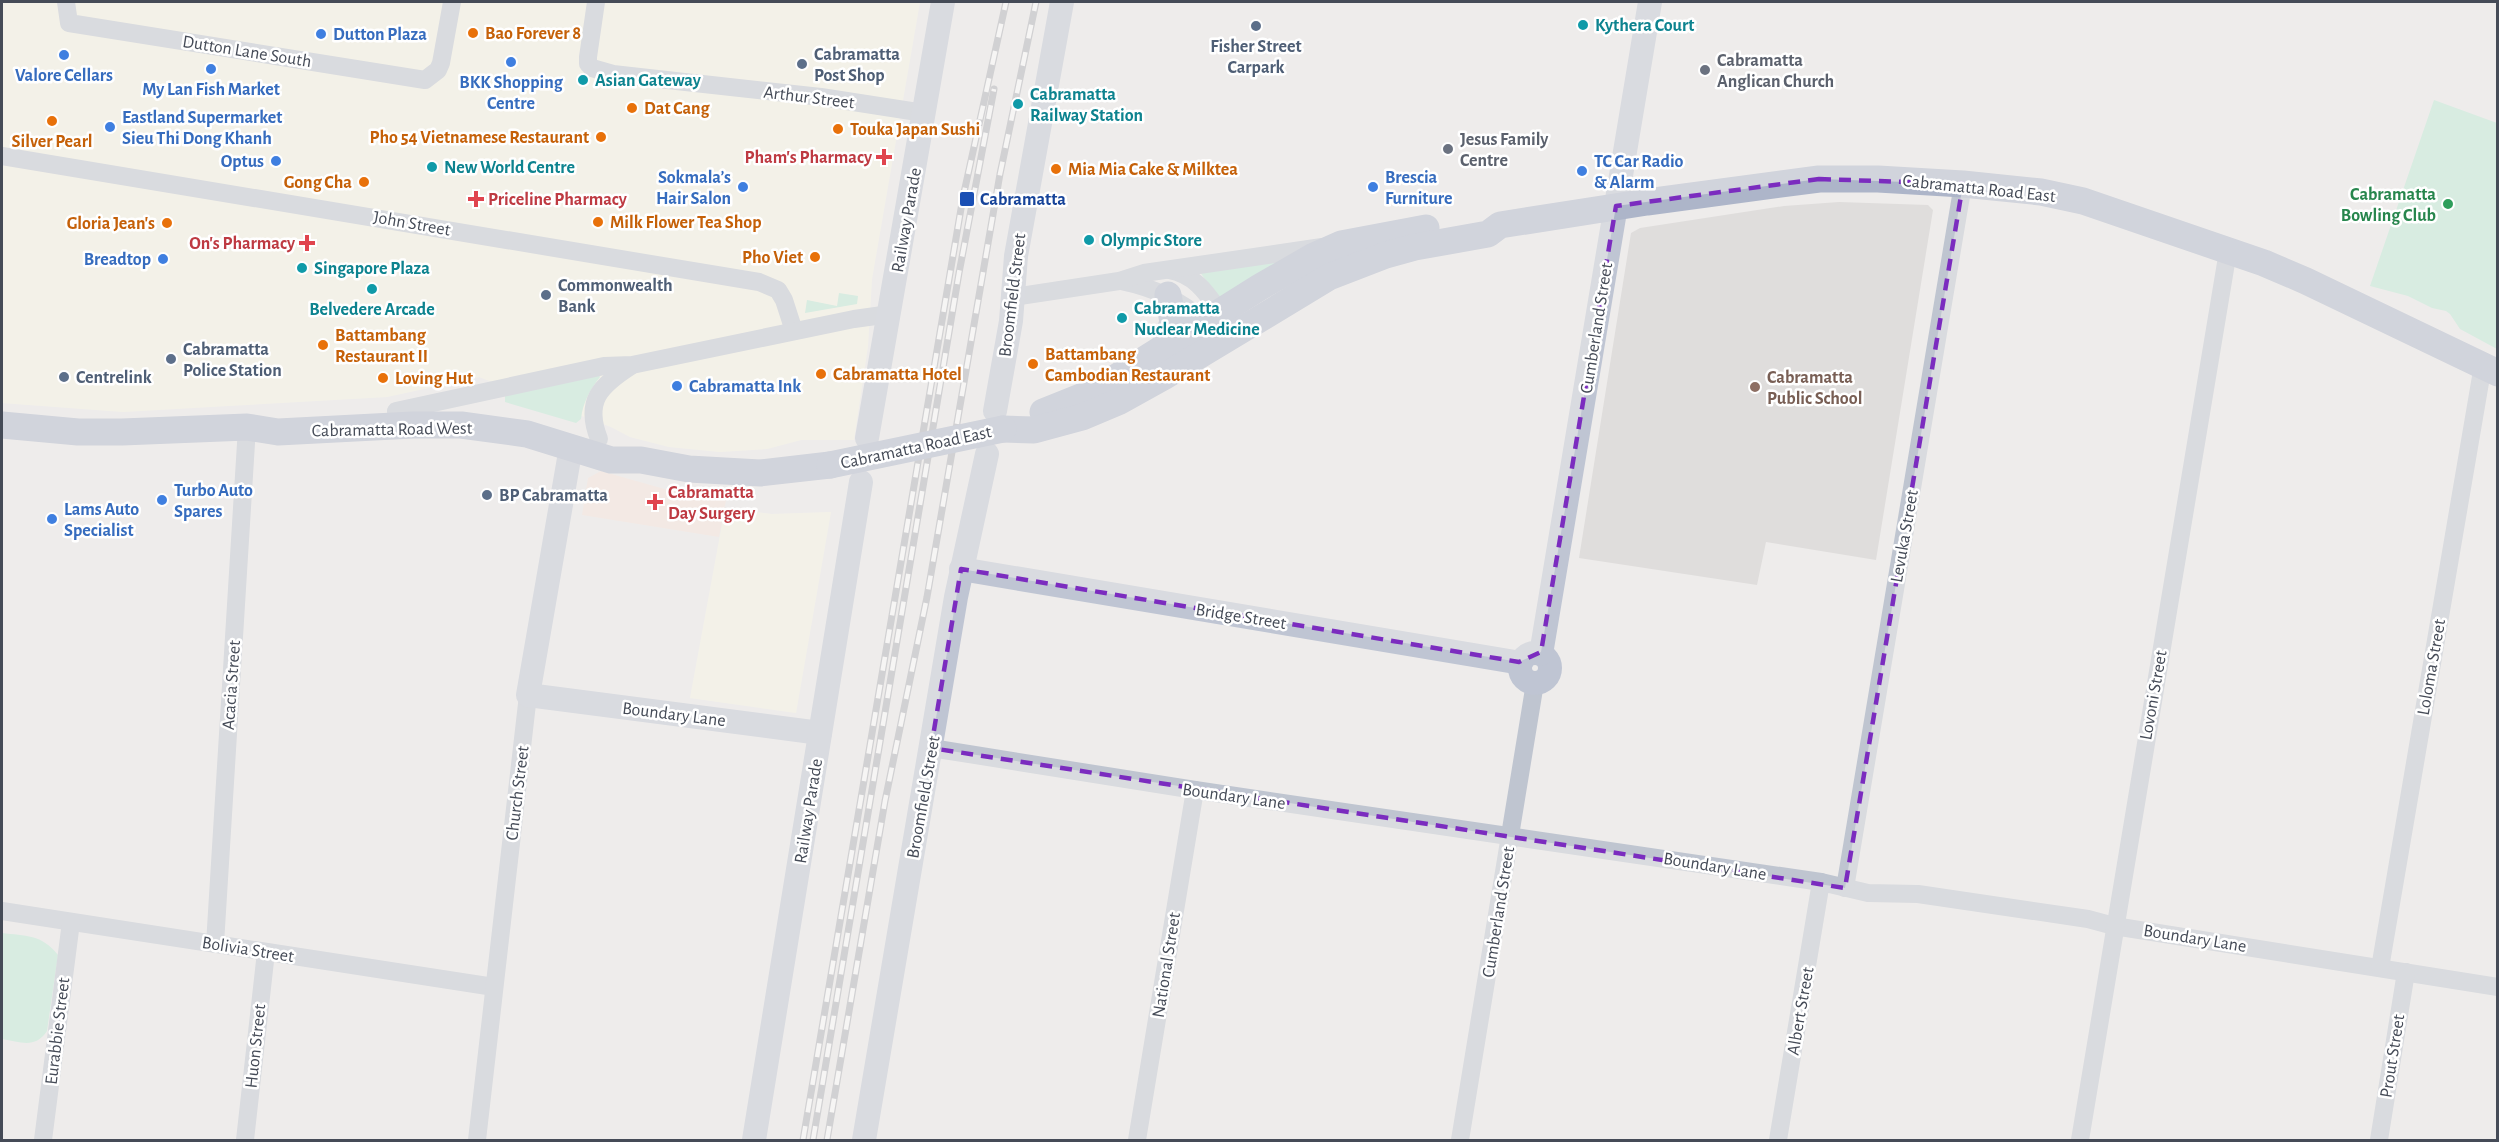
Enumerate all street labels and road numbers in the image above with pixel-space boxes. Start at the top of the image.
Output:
street label: Dutton Lane South [181,33,313,71]
street label: Arthur Street [762,83,856,113]
street label: Railway Parade [889,166,925,274]
street label: Cabramatta Road East [1901,172,2057,206]
street label: John Street [372,208,452,240]
street label: Broomfield Street [996,232,1030,358]
street label: Cumberland Street [1578,261,1616,395]
street label: Cabramatta Road West [311,420,473,440]
street label: Cabramatta Road East [839,423,994,473]
street label: Levuka Street [1888,488,1922,584]
street label: Bridge Street [1194,601,1288,633]
street label: Loloma Street [2415,617,2449,717]
street label: Acacia Street [220,639,244,731]
street label: Lovoni Street [2137,649,2171,741]
street label: Boundary Lane [621,700,727,730]
street label: Broomfield Street [904,734,944,860]
street label: Church Street [503,745,533,841]
street label: Railway Parade [792,757,826,865]
street label: Boundary Lane [1181,781,1287,813]
street label: Cumberland Street [1480,845,1518,979]
street label: Boundary Lane [1662,850,1768,884]
street label: National Street [1150,911,1184,1019]
street label: Boundary Lane [2142,922,2248,956]
street label: Bolivia Street [201,934,295,966]
street label: Albert Street [1784,965,1818,1057]
street label: Eurabbie Street [42,976,74,1086]
street label: Huon Street [243,1003,269,1089]
street label: Prout Street [2378,1013,2408,1099]

